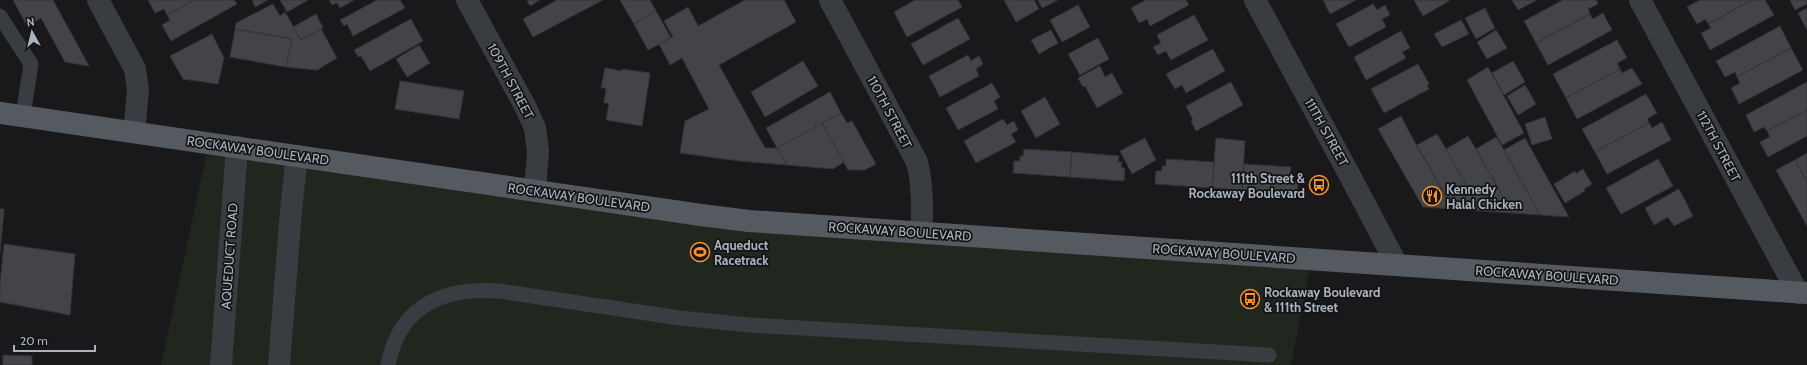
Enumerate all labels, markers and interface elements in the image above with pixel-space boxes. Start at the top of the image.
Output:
north arrow [12,12,52,52]
text: N [26,15,35,30]
street label: 109TH STREET [484,40,538,122]
street label: 110TH STREET [864,73,916,151]
street label: 111TH STREET [1302,95,1352,169]
street label: 112TH STREET [1694,108,1744,184]
street label: ROCKAWAY BOULEVARD [186,132,330,168]
place label: 111th Street & Rockaway Boulevard [1189,170,1306,201]
bus stop icon: 111th Street & Rockaway Boulevard [1308,174,1330,196]
street label: ROCKAWAY BOULEVARD [507,179,651,215]
place label: Kennedy Halal Chicken [1446,181,1522,212]
restaurant icon: Kennedy Halal Chicken [1421,185,1443,207]
street label: AQUEDUCT ROAD [217,202,241,310]
street label: ROCKAWAY BOULEVARD [828,218,972,244]
place label: Aqueduct Racetrack [714,237,769,268]
street label: ROCKAWAY BOULEVARD [1152,240,1296,266]
sports icon: Aqueduct Racetrack [689,241,711,263]
street label: ROCKAWAY BOULEVARD [1475,262,1619,288]
place label: Rockaway Boulevard & 111th Street [1264,284,1380,315]
bus stop icon: Rockaway Boulevard & 111th Street [1239,288,1261,310]
scale bar [14,327,95,353]
text: 20 m [20,333,48,348]

